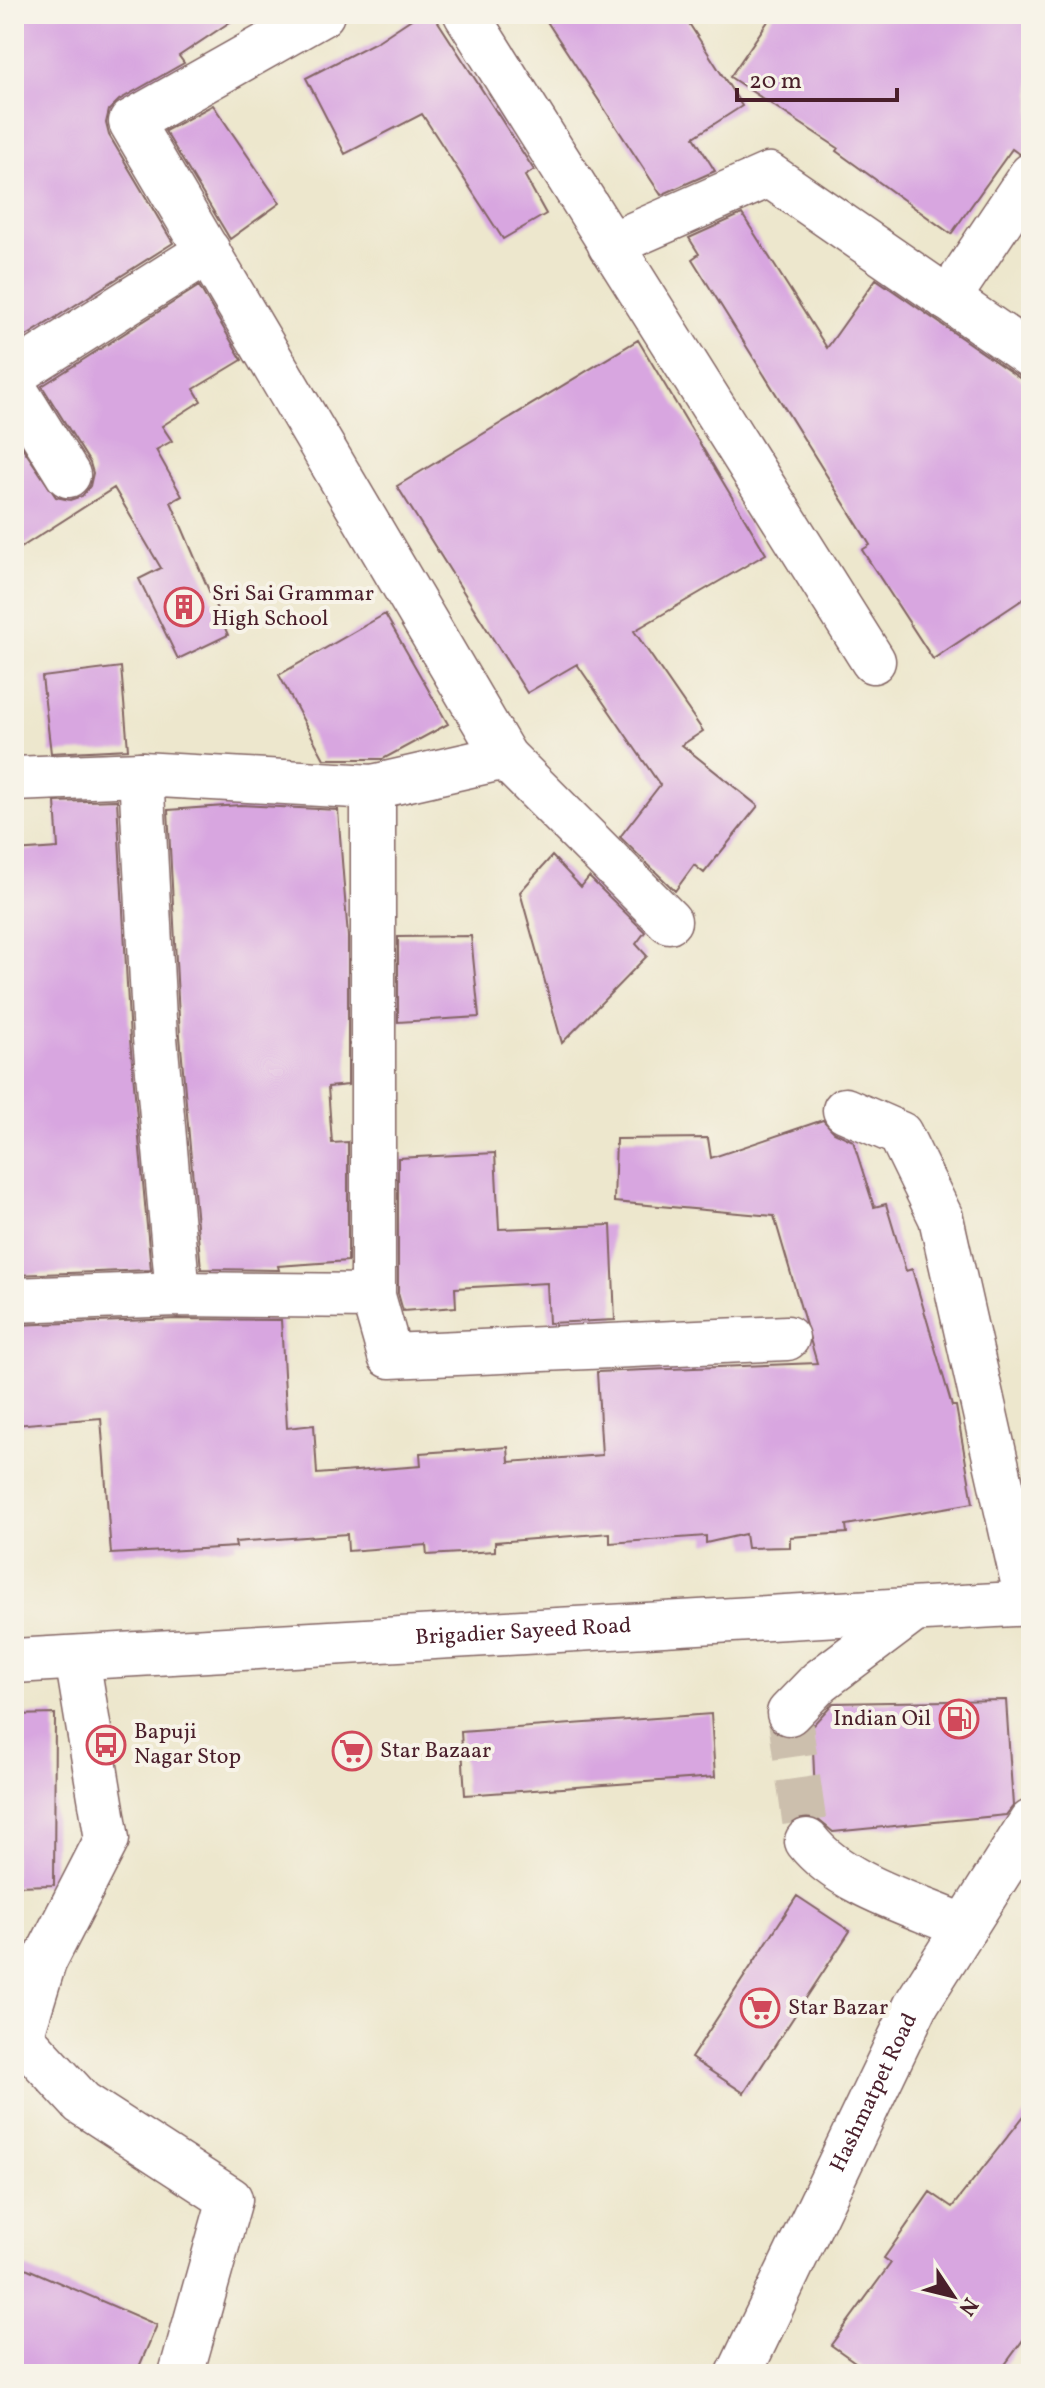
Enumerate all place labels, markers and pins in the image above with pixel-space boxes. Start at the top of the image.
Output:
place label: Sri Sai Grammar High School [212,579,374,635]
building icon: Sri Sai Grammar High School [163,586,205,628]
fuel station icon: Indian Oil [938,1698,980,1740]
place label: Indian Oil [833,1704,931,1735]
place label: Bapuji Nagar Stop [134,1717,241,1773]
bus stop icon: Bapuji Nagar Stop [85,1724,127,1766]
supermarket icon: Star Bazaar [331,1730,373,1772]
place label: Star Bazaar [380,1736,491,1767]
supermarket icon: Star Bazar [739,1987,781,2029]
place label: Star Bazar [788,1993,888,2024]

